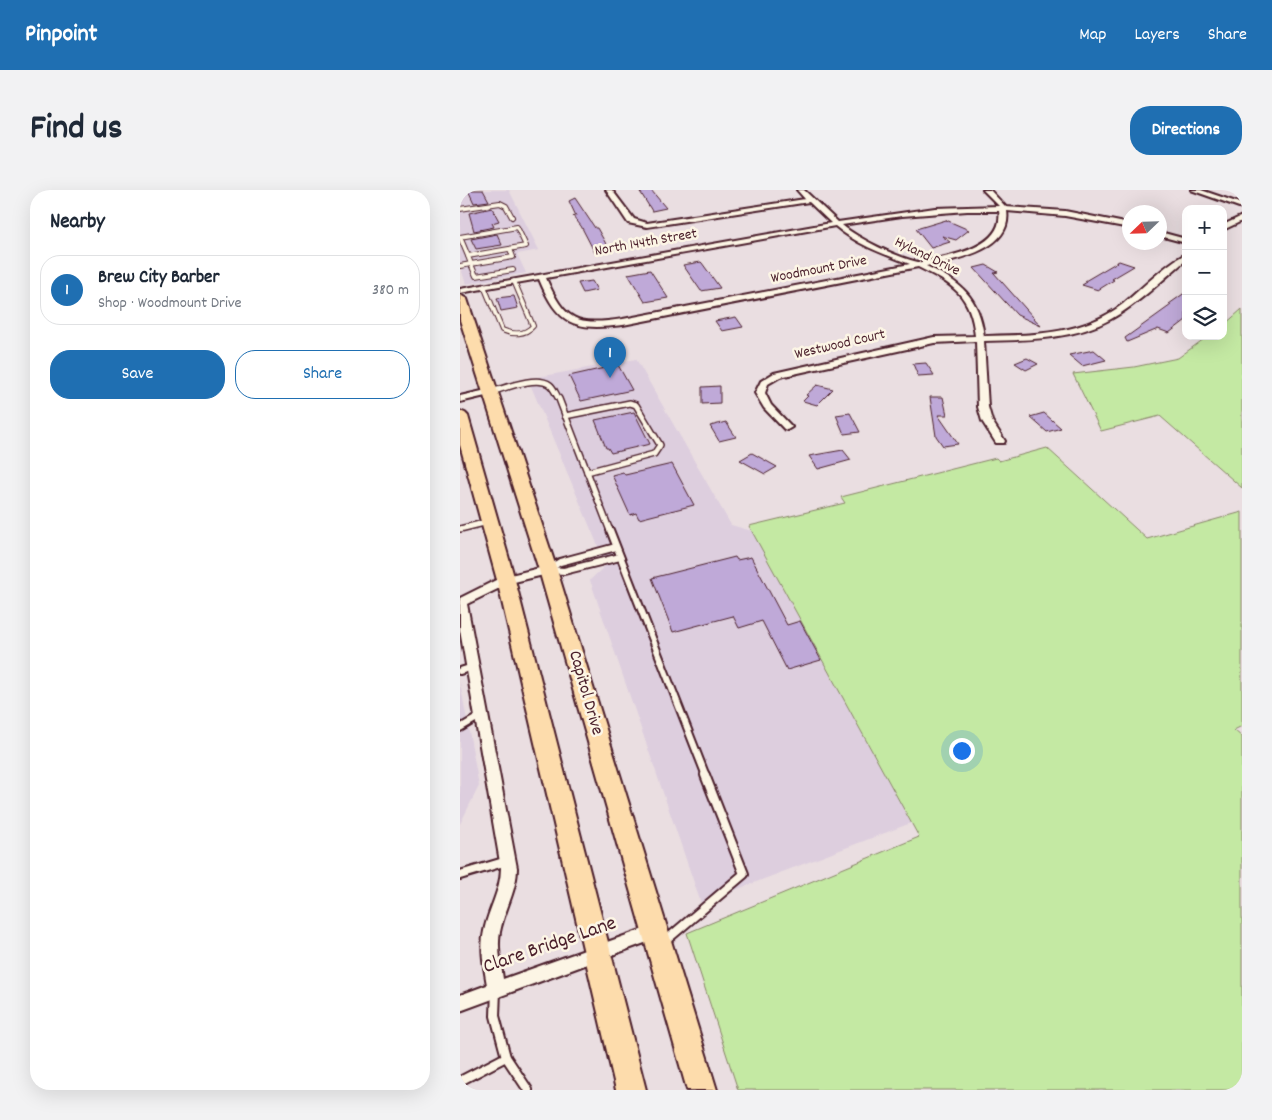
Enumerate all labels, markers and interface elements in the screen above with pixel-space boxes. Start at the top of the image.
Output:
text: Pinpoint [25,18,97,52]
text: Map [1079,23,1106,48]
text: Layers [1134,23,1180,48]
text: Share [1208,23,1247,48]
text: Find us [30,105,122,155]
button: Directions [1130,106,1242,155]
north arrow [1122,205,1167,250]
map controls [1182,205,1227,340]
button: + [1182,205,1227,250]
text: Nearby [50,208,105,238]
street label: North 144th Street [593,223,699,263]
street label: Hyland Drive [890,232,964,283]
street label: Woodmount Drive [769,250,869,290]
button: − [1182,250,1227,295]
text: Brew City Barber [98,265,220,292]
text: 1 [65,279,69,302]
text: 380 m [372,279,409,302]
text: Shop · Woodmount Drive [98,292,242,315]
button: layers [1182,295,1227,340]
street label: Westwood Court [793,324,888,366]
pin: 1 [594,337,626,378]
button: Save [50,350,225,399]
button: Share [235,350,410,399]
street label: Capitol Drive [561,648,609,738]
your location [949,738,975,764]
street label: Clare Bridge Lane [479,909,621,983]

